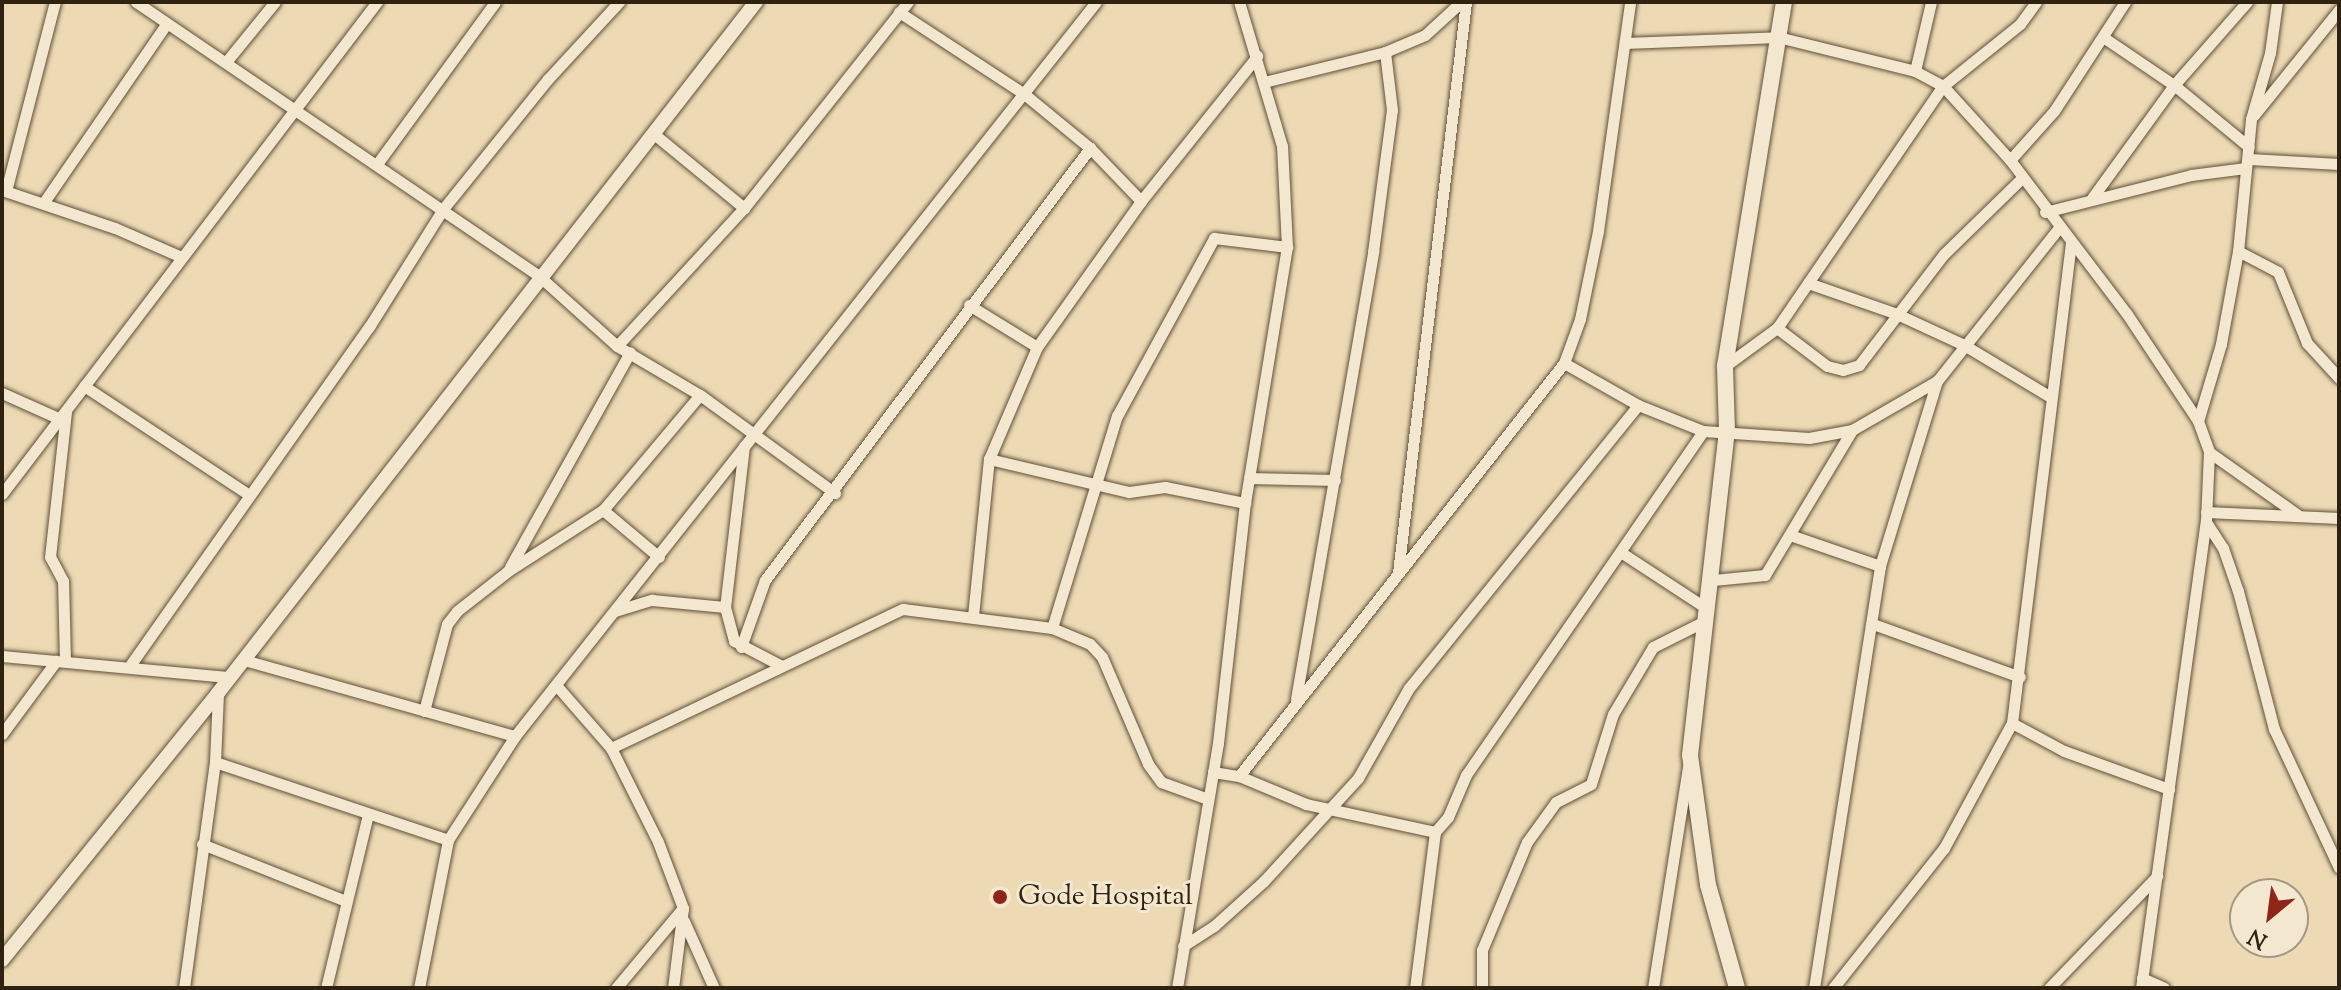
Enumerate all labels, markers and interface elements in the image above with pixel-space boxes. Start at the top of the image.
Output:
north arrow [2229,878,2309,958]
place label: Gode Hospital [1018,880,1193,914]
marker: Gode Hospital [989,886,1011,908]
text: N [2243,919,2274,955]

